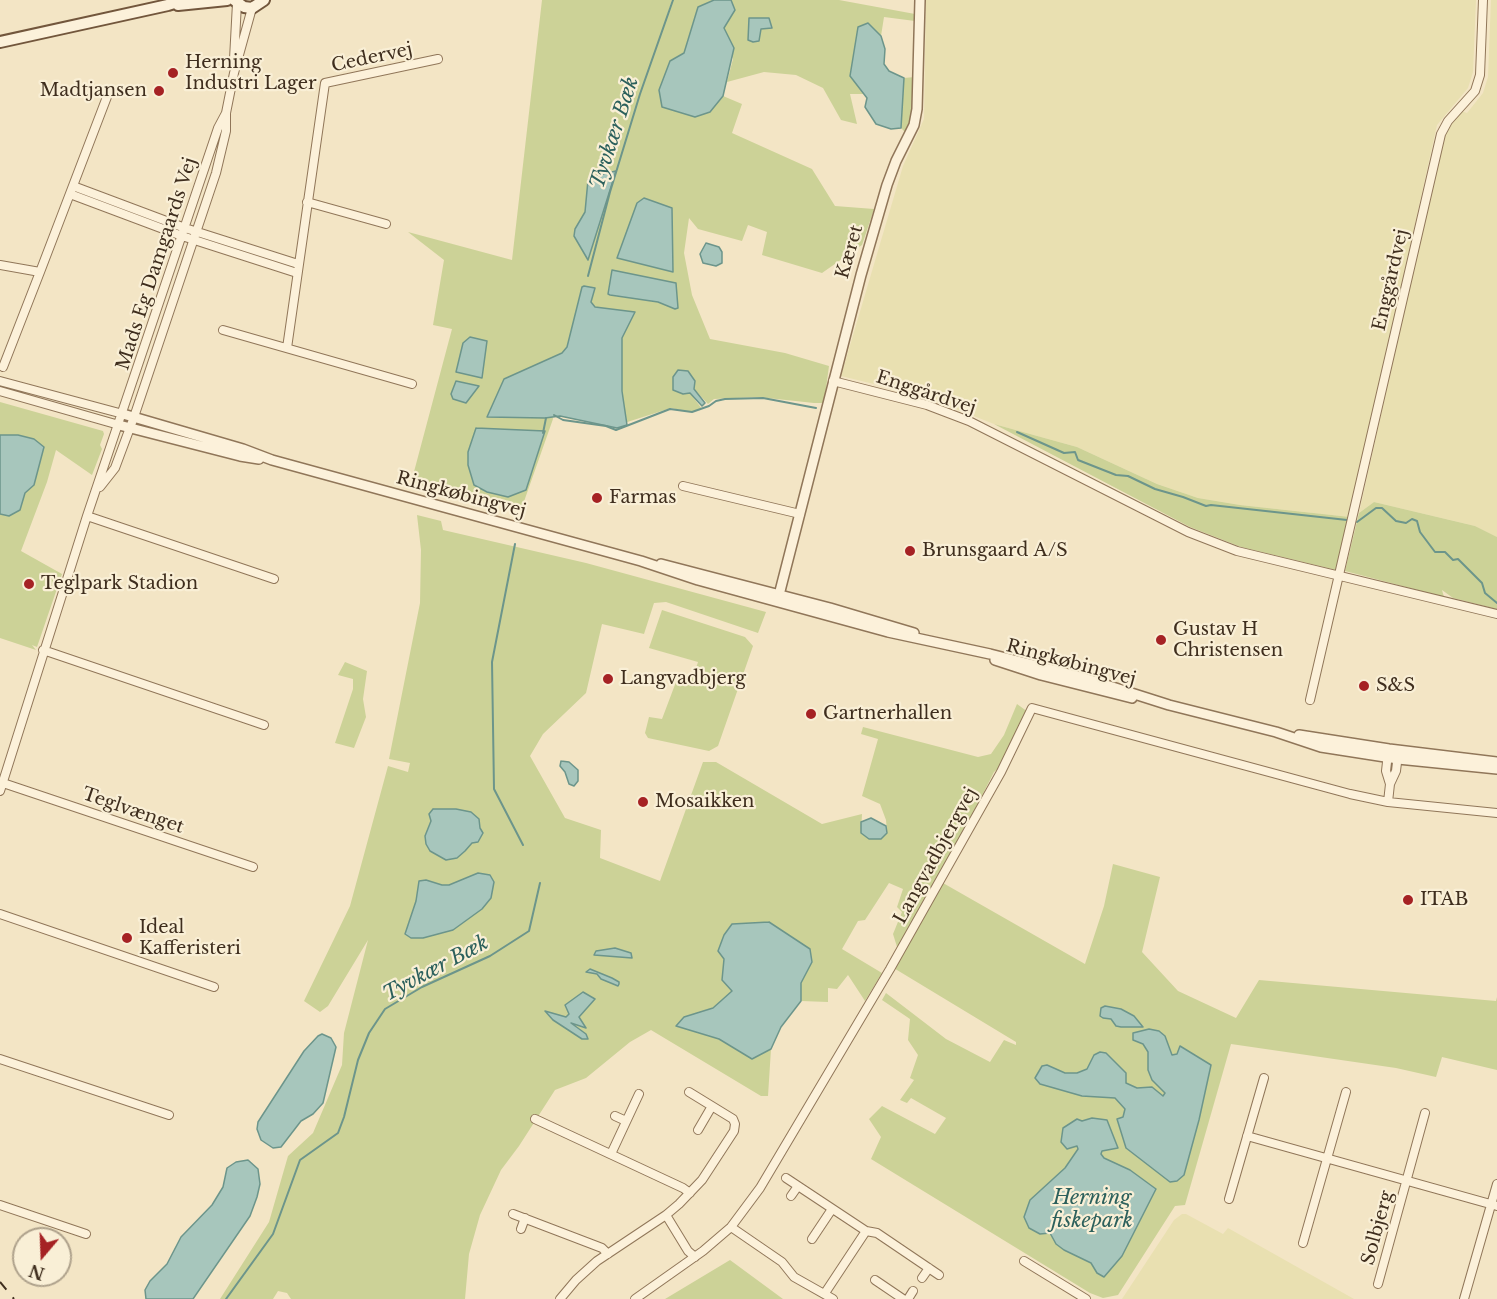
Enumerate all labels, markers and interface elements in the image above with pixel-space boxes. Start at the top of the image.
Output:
street label: Cedervej [330,39,414,77]
place label: Herning Industri Lager [185,52,317,94]
marker: Herning Industri Lager [166,66,180,80]
water label: Tyvkær Bæk [586,74,644,192]
place label: Madtjansen [40,80,147,102]
marker: Madtjansen [152,84,166,98]
street label: Mads Eg Damgaards Vej [112,155,202,373]
street label: Kæret [832,223,868,281]
street label: Enggårdvej [1369,227,1413,333]
street label: Enggårdvej [873,367,979,419]
street label: Ringkøbingvej [394,467,528,523]
place label: Farmas [609,487,676,509]
marker: Farmas [590,491,604,505]
place label: Brunsgaard A/S [922,540,1068,562]
marker: Brunsgaard A/S [903,544,917,558]
place label: Teglpark Stadion [41,573,198,595]
marker: Teglpark Stadion [22,577,36,591]
place label: Gustav H Christensen [1173,619,1283,662]
marker: Gustav H Christensen [1154,633,1168,647]
street label: Ringkøbingvej [1004,635,1138,691]
place label: Langvadbjerg [620,668,746,690]
marker: Langvadbjerg [601,672,615,686]
place label: S&S [1376,675,1415,697]
marker: S&S [1357,679,1371,693]
place label: Gartnerhallen [823,703,952,725]
marker: Gartnerhallen [804,707,818,721]
street label: Teglvænget [80,784,186,838]
street label: Langvadbjergvej [890,784,982,928]
place label: Mosaikken [655,791,754,813]
marker: Mosaikken [636,795,650,809]
place label: ITAB [1420,889,1468,911]
marker: ITAB [1401,893,1415,907]
place label: Ideal Kafferisteri [139,917,241,960]
marker: Ideal Kafferisteri [120,931,134,945]
water label: Tyvkær Bæk [379,931,493,1007]
water label: Herning fiskepark [1051,1186,1133,1233]
street label: Solbjerg [1358,1188,1398,1268]
north arrow [12,1227,72,1287]
text: N [26,1260,47,1284]

